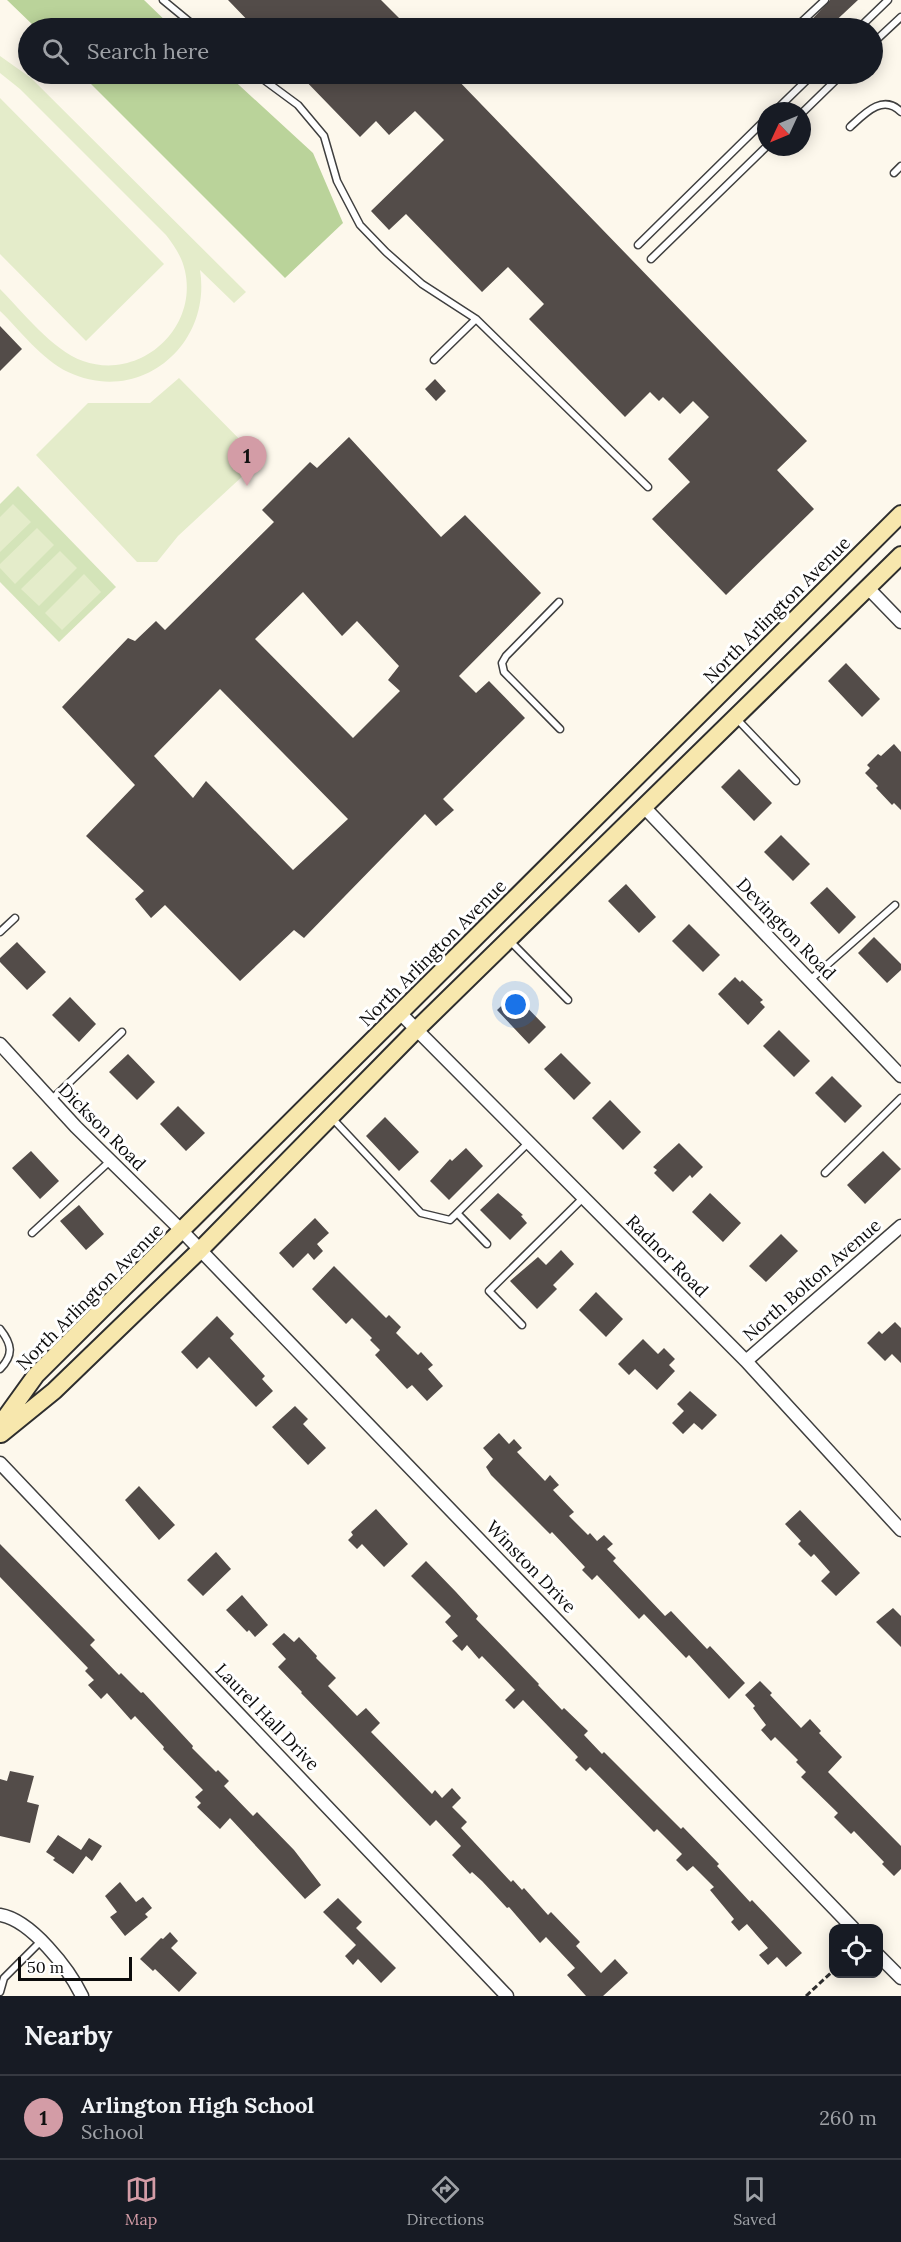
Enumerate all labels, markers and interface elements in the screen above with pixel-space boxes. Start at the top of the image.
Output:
search box [18,18,883,84]
icon: search [39,35,72,68]
text: Search here [87,37,209,65]
north arrow [757,102,811,156]
pin: 1 [228,436,266,486]
street label: North Arlington Avenue [698,531,855,688]
street label: Devington Road [732,873,841,985]
street label: North Arlington Avenue [354,874,511,1031]
your location [501,990,530,1019]
street label: Dickson Road [54,1078,151,1175]
street label: Radnor Road [621,1210,714,1302]
street label: North Bolton Avenue [738,1213,886,1346]
street label: North Arlington Avenue [11,1218,168,1375]
street label: Winston Drive [481,1515,582,1618]
street label: Laurel Hall Drive [210,1658,325,1775]
map controls [829,1924,883,1978]
button: locate [829,1924,883,1978]
scale bar [18,1954,132,1982]
text: 50 m [27,1957,64,1977]
text: Nearby [24,2019,112,2052]
text: Arlington High School [81,2091,314,2119]
text: 1 [39,2105,48,2130]
text: 260 m [819,2105,877,2130]
text: School [81,2119,144,2144]
tab: Map [125,2173,158,2229]
tab: Directions [407,2173,484,2229]
tab: Saved [733,2173,776,2229]

